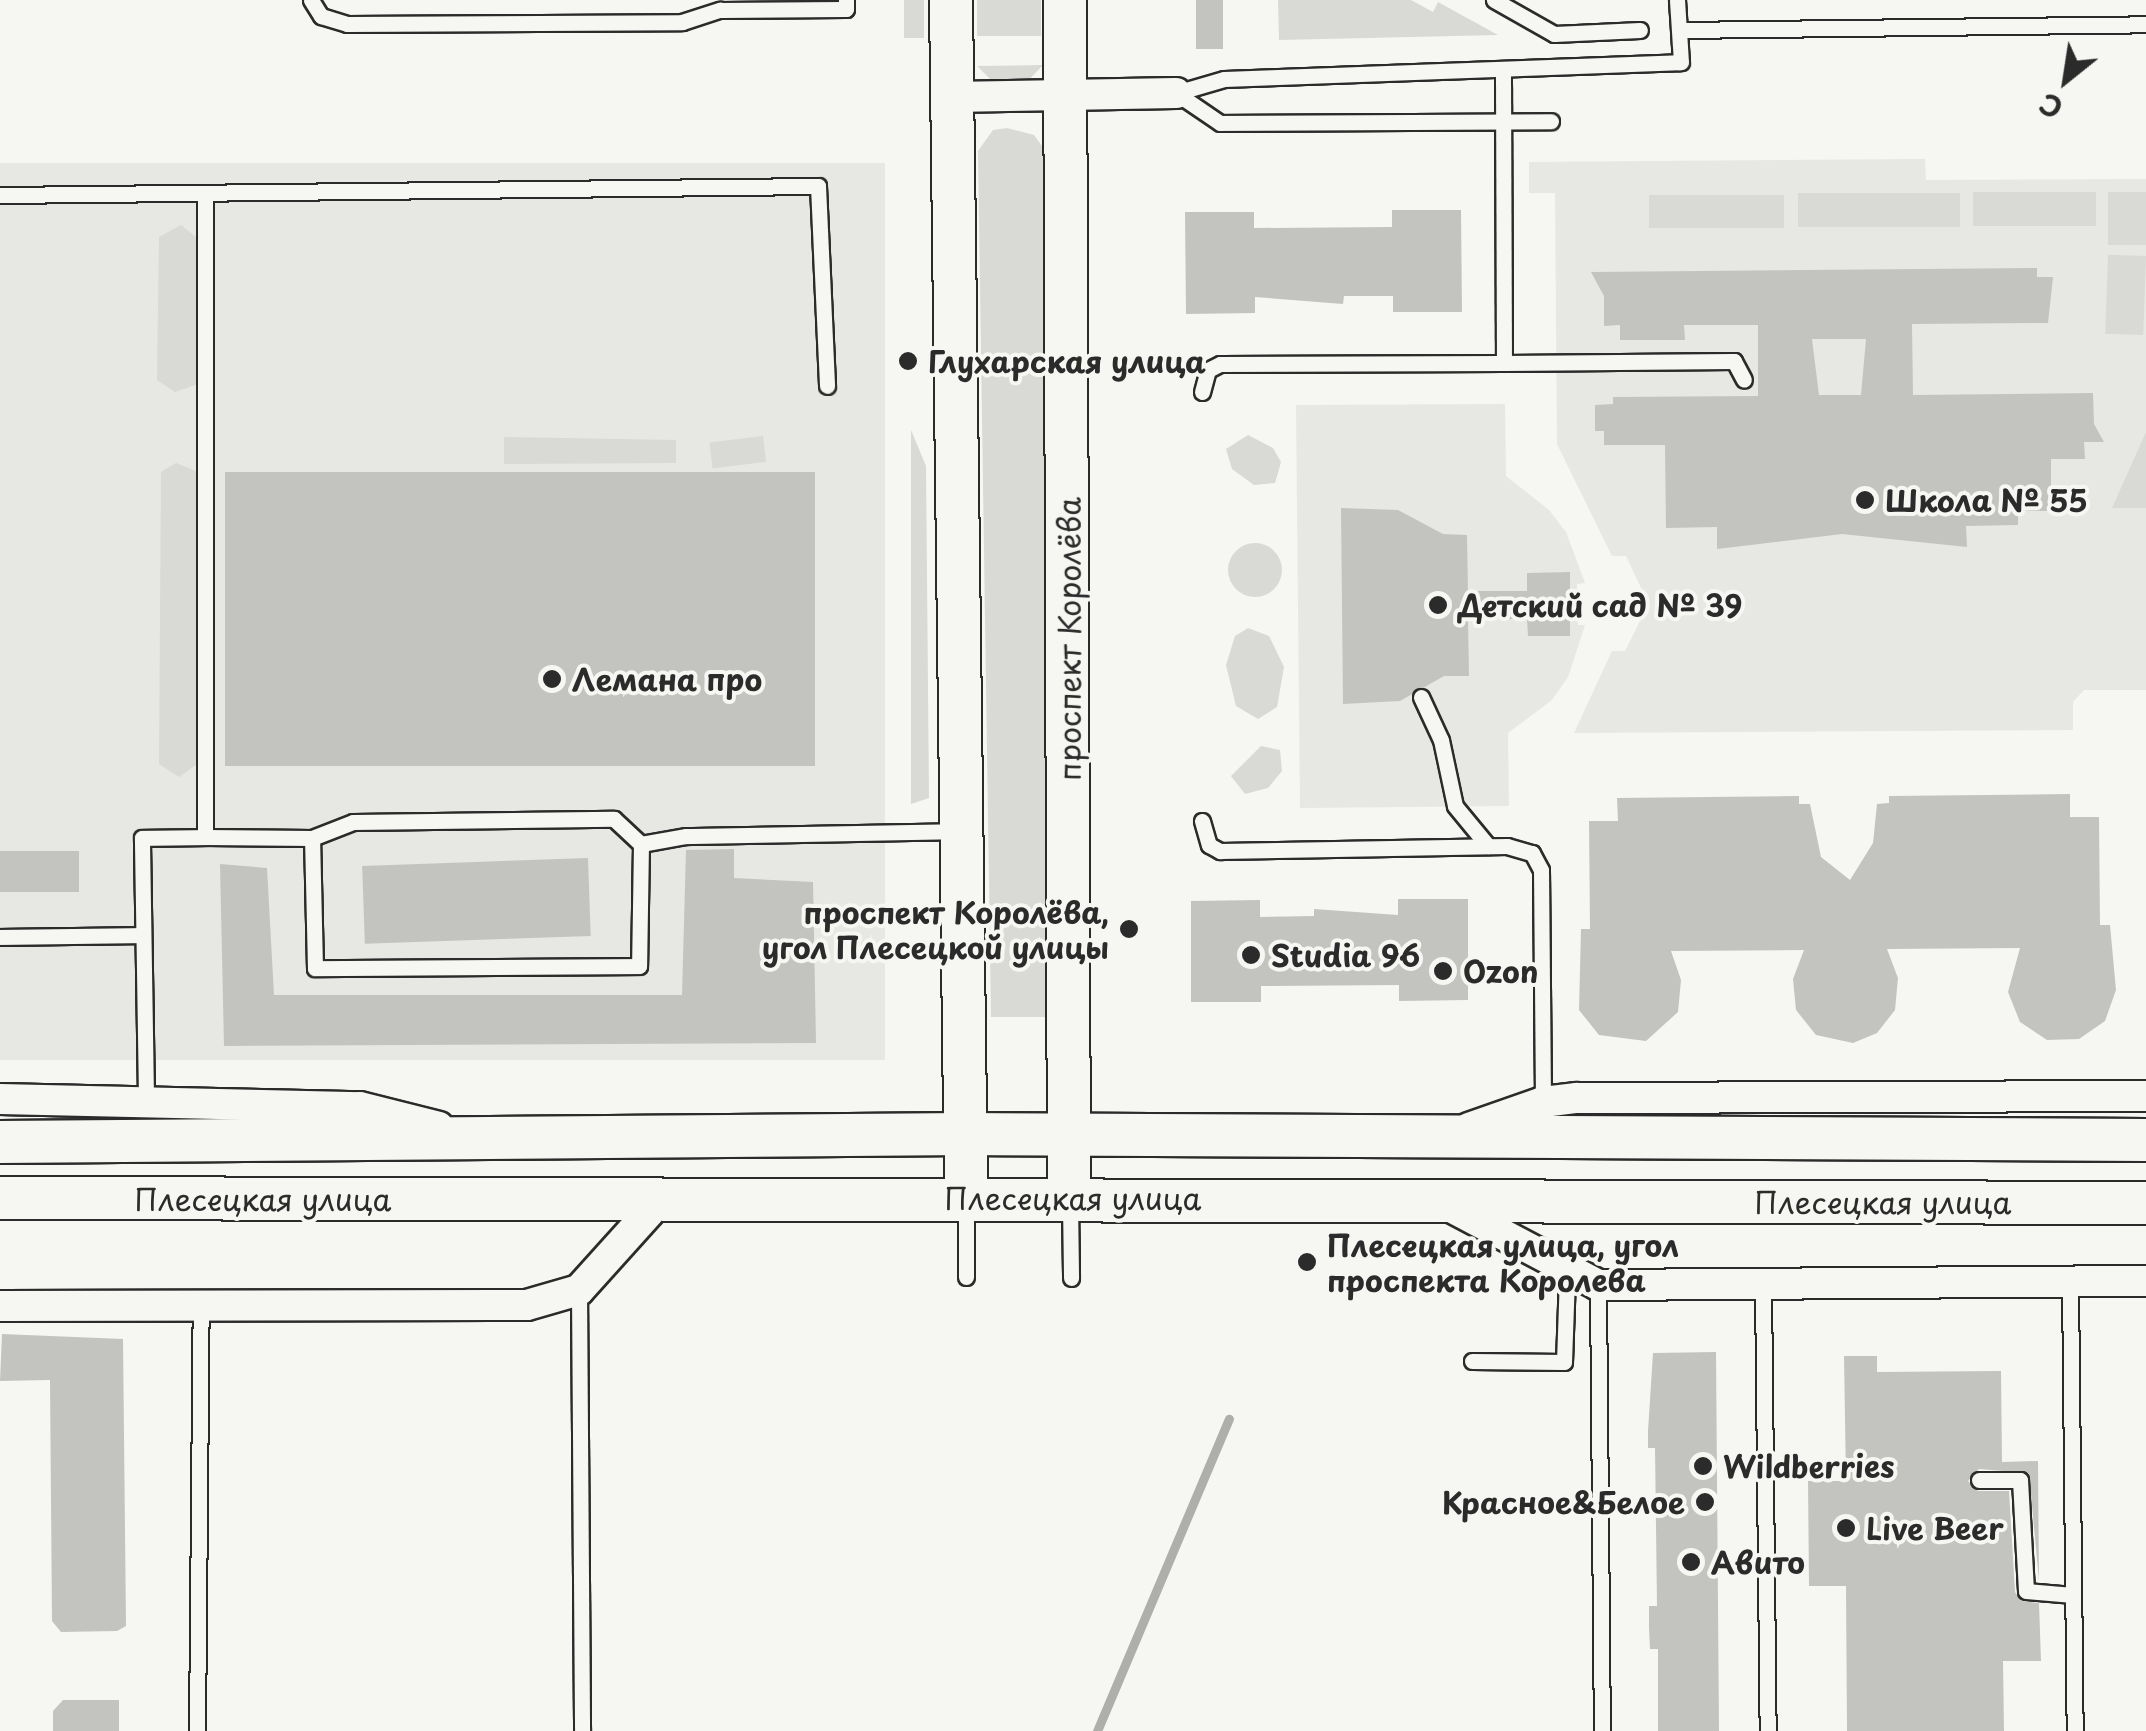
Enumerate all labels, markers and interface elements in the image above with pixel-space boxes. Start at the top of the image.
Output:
north arrow [2016,30,2116,130]
text: С [2031,83,2071,130]
place label: Глухарская улица [928,343,1207,379]
marker: Глухарская улица [897,350,919,372]
place label: Школа № 55 [1885,482,2088,518]
marker: Школа № 55 [1854,489,1876,511]
street label: проспект Королёва [1051,497,1087,781]
place label: Детский сад № 39 [1458,587,1744,623]
marker: Детский сад № 39 [1427,594,1449,616]
place label: Лемана про [572,661,763,697]
marker: Лемана про [541,668,563,690]
place label: проспект Королёва, угол Плесецкой улицы [760,894,1109,964]
marker: проспект Королёва, угол Плесецкой улицы [1118,918,1140,940]
place label: Studia 96 [1271,937,1419,973]
marker: Studia 96 [1240,944,1262,966]
place label: Ozon [1463,953,1538,989]
marker: Ozon [1432,960,1454,982]
street label: Плесецкая улица [944,1180,1202,1216]
street label: Плесецкая улица [134,1181,392,1217]
street label: Плесецкая улица [1754,1184,2012,1220]
place label: Плесецкая улица, угол проспекта Королева [1327,1227,1681,1298]
marker: Плесецкая улица, угол проспекта Королева [1296,1251,1318,1273]
place label: Wildberries [1723,1448,1894,1484]
marker: Wildberries [1692,1455,1714,1477]
place label: Красное&Белое [1442,1484,1685,1520]
marker: Красное&Белое [1694,1491,1716,1513]
place label: Live Beer [1866,1510,2005,1546]
marker: Live Beer [1835,1517,1857,1539]
place label: Авито [1711,1544,1805,1580]
marker: Авито [1680,1551,1702,1573]

